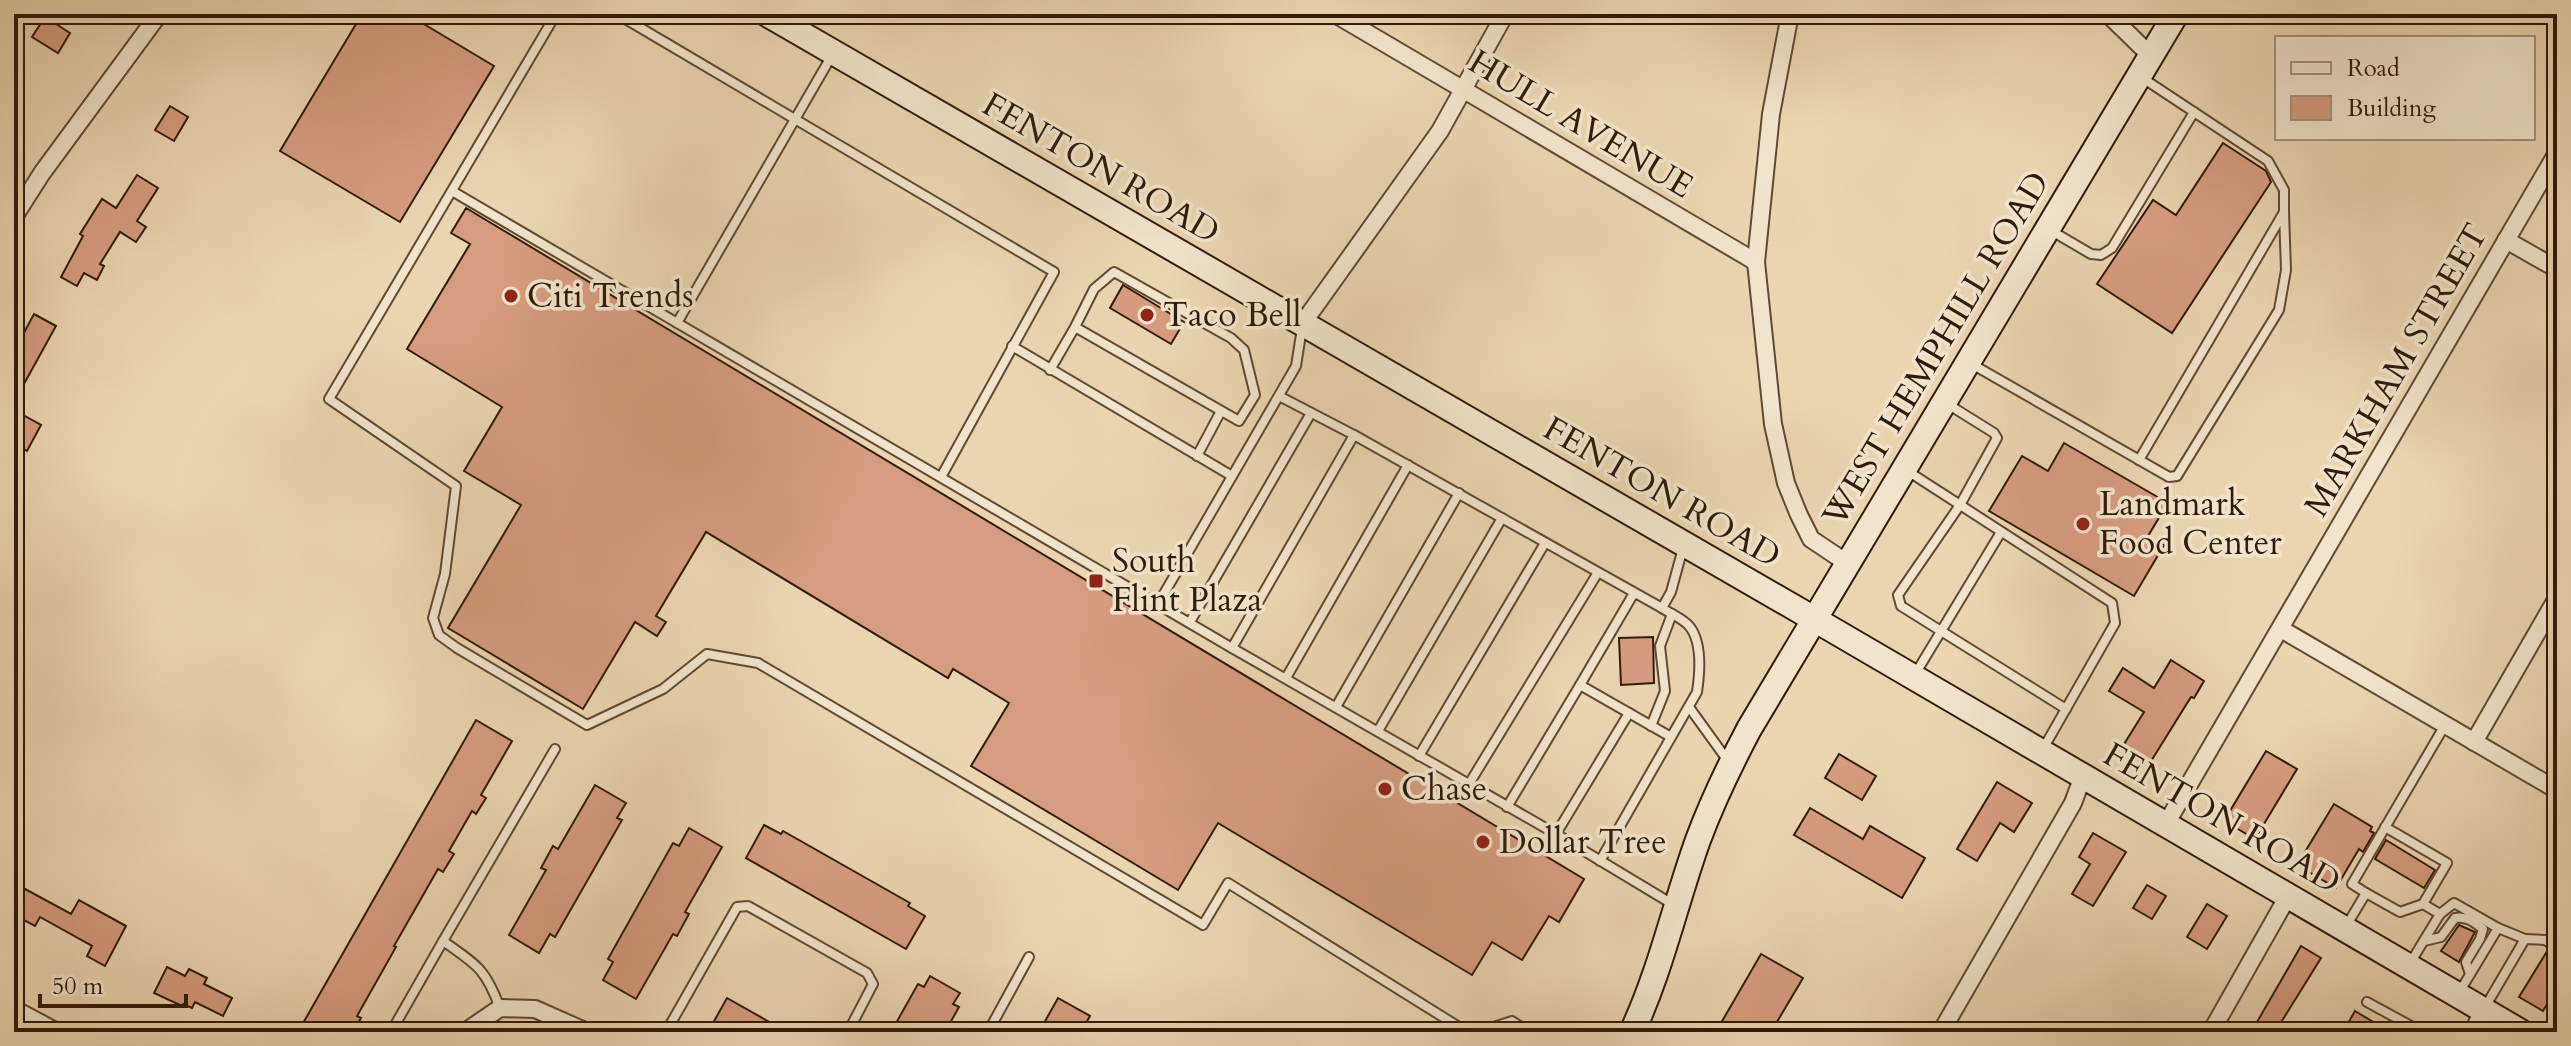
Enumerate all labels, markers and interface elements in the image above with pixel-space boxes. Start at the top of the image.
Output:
legend [2275,36,2535,140]
street label: HULL AVENUE [1460,39,1702,209]
text: Road [2347,52,2400,85]
street label: FENTON ROAD [974,81,1228,255]
text: Building [2347,92,2437,125]
street label: WEST HEMPHILL ROAD [1811,163,2060,536]
street label: MARKHAM STREET [2293,215,2499,525]
place label: Citi Trends [527,273,694,319]
marker: Citi Trends [502,287,520,305]
place label: Taco Bell [1163,292,1302,338]
marker: Taco Bell [1138,306,1156,324]
street label: FENTON ROAD [1535,405,1789,579]
place label: Landmark Food Center [2099,481,2282,566]
marker: Landmark Food Center [2074,515,2092,533]
place label: South Flint Plaza [1112,538,1262,623]
marker: South Flint Plaza [1087,572,1105,590]
street label: FENTON ROAD [2095,731,2349,905]
place label: Chase [1401,766,1487,812]
marker: Chase [1376,780,1394,798]
place label: Dollar Tree [1499,819,1667,865]
marker: Dollar Tree [1474,833,1492,851]
scale bar [40,958,186,1008]
text: 50 m [52,970,104,1003]

